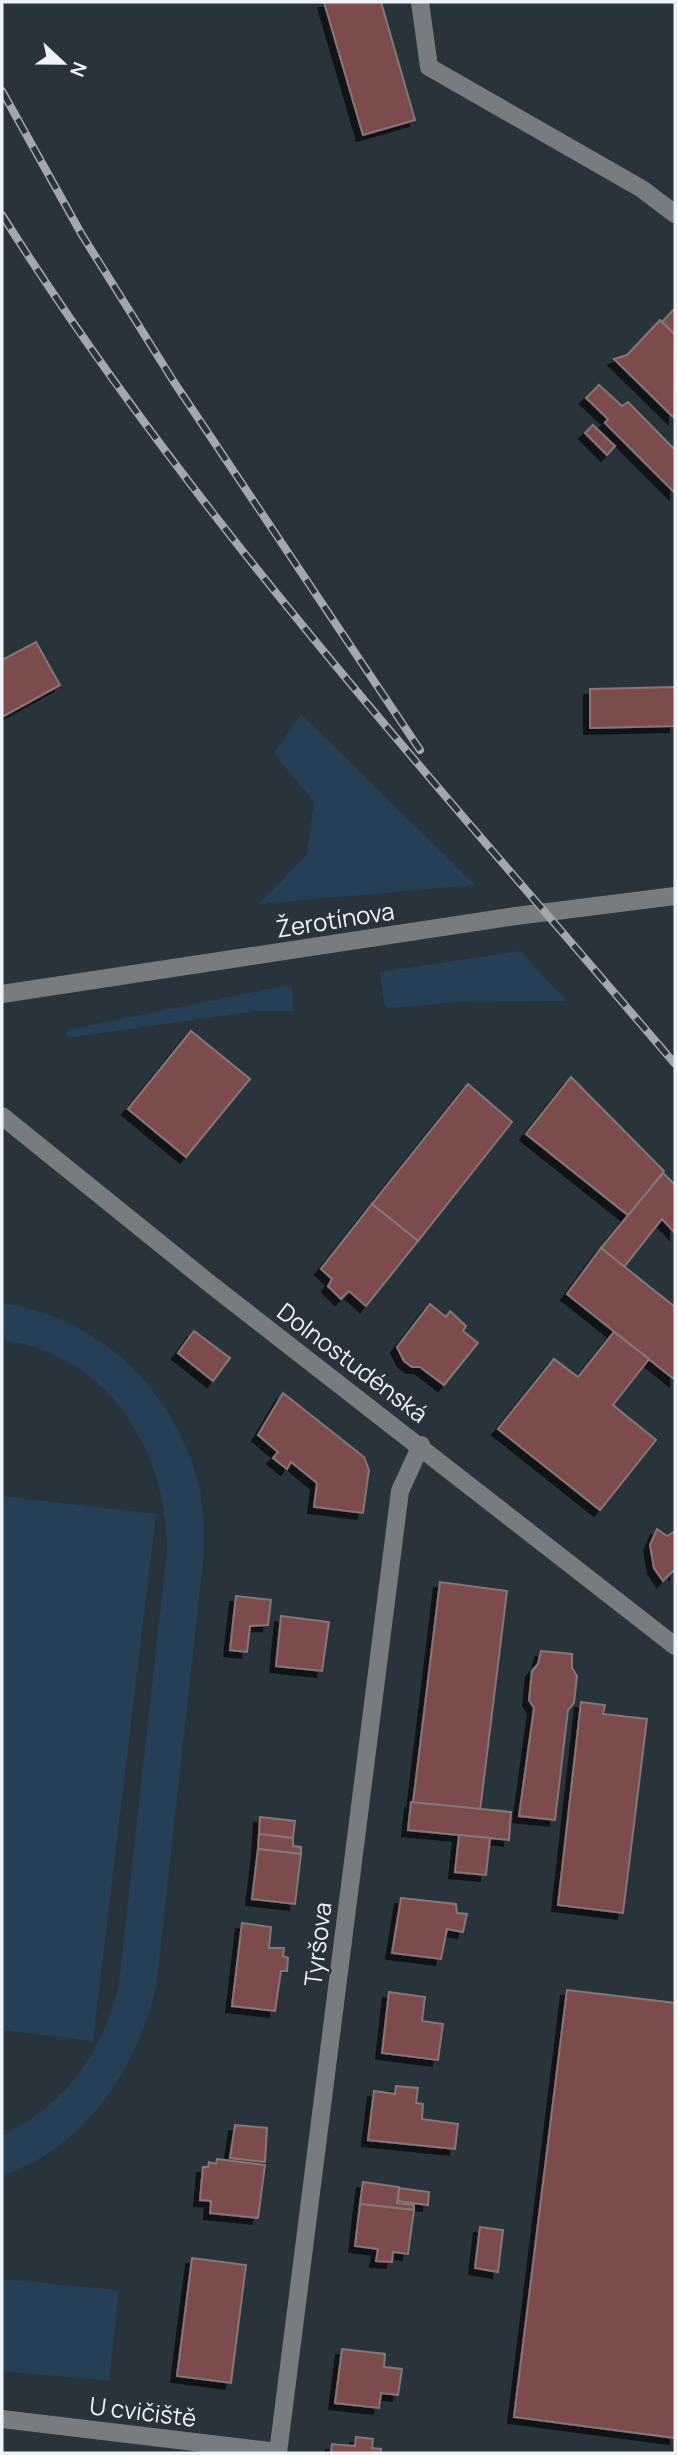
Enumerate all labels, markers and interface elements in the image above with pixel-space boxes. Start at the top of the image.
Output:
north arrow [28,28,98,98]
text: N [64,58,93,81]
street label: Žerotínova [274,893,396,945]
street label: Dolnostudénská [271,1294,435,1430]
street label: Tyršova [295,1900,339,1988]
street label: U cvičiště [88,2388,198,2434]

